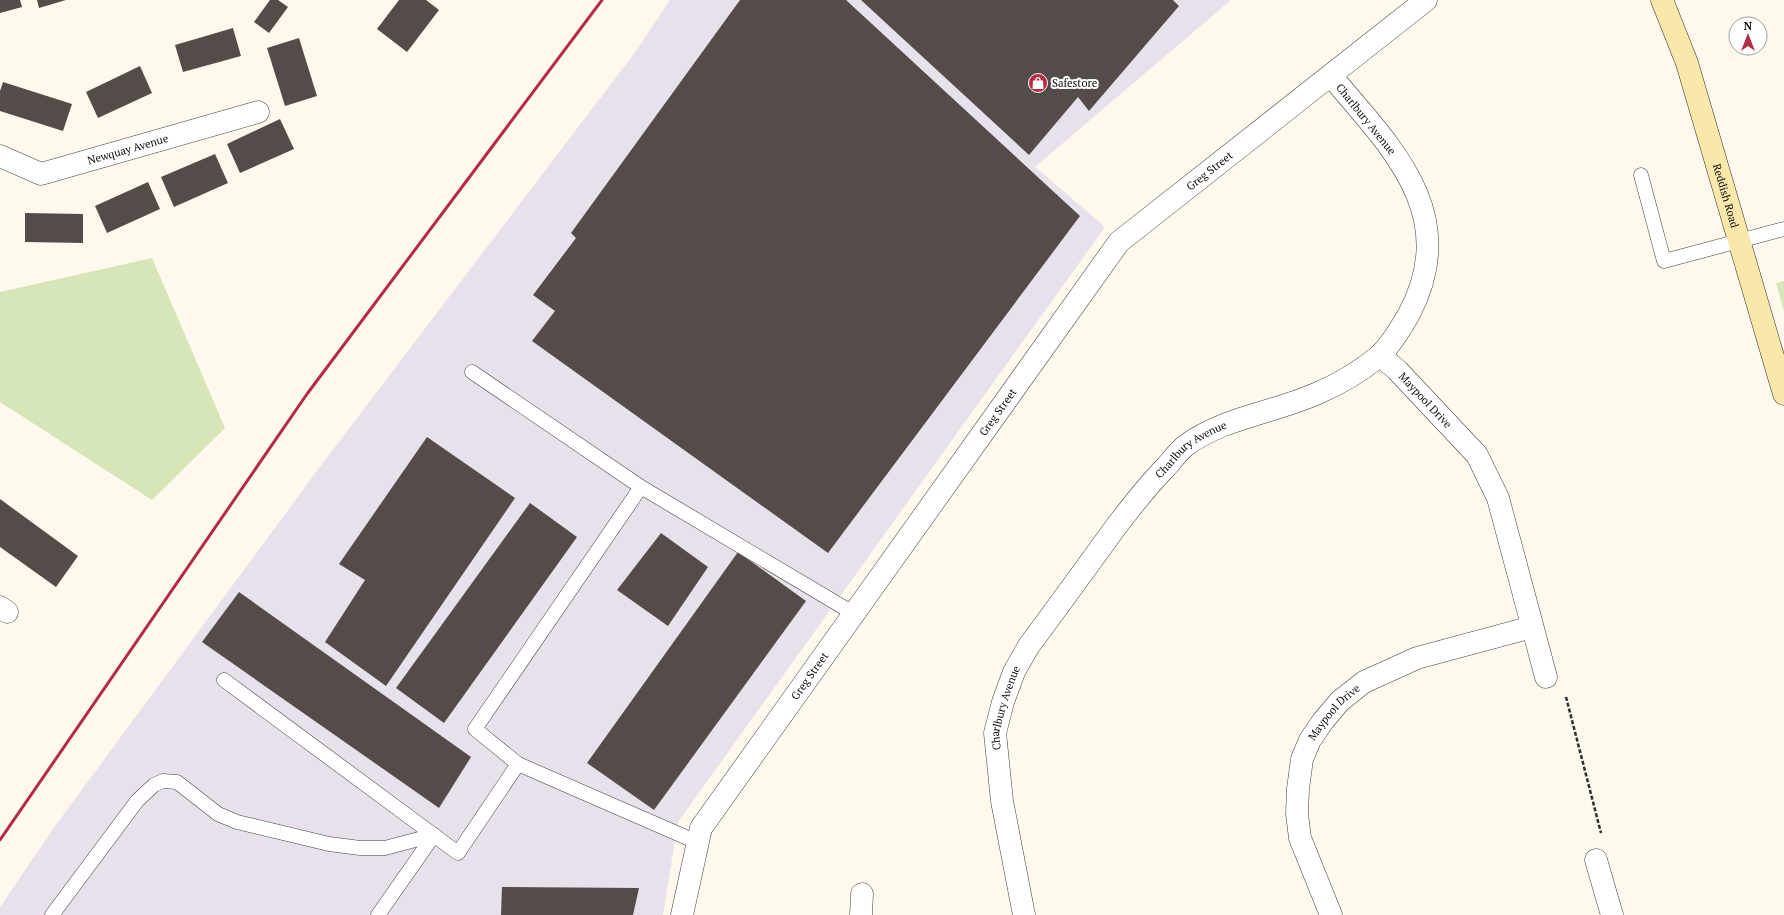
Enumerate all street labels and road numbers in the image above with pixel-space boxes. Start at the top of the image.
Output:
street label: Charlbury Avenue [1333,81,1399,158]
street label: Newquay Avenue [86,131,170,167]
street label: Greg Street [1183,148,1235,193]
street label: Reddish Road [1710,162,1742,229]
street label: Maypool Drive [1396,369,1455,431]
street label: Greg Street [976,385,1019,439]
street label: Charlbury Avenue [1152,418,1229,481]
street label: Greg Street [788,649,831,702]
street label: Charlbury Avenue [988,663,1023,751]
street label: Maypool Drive [1305,681,1363,743]

